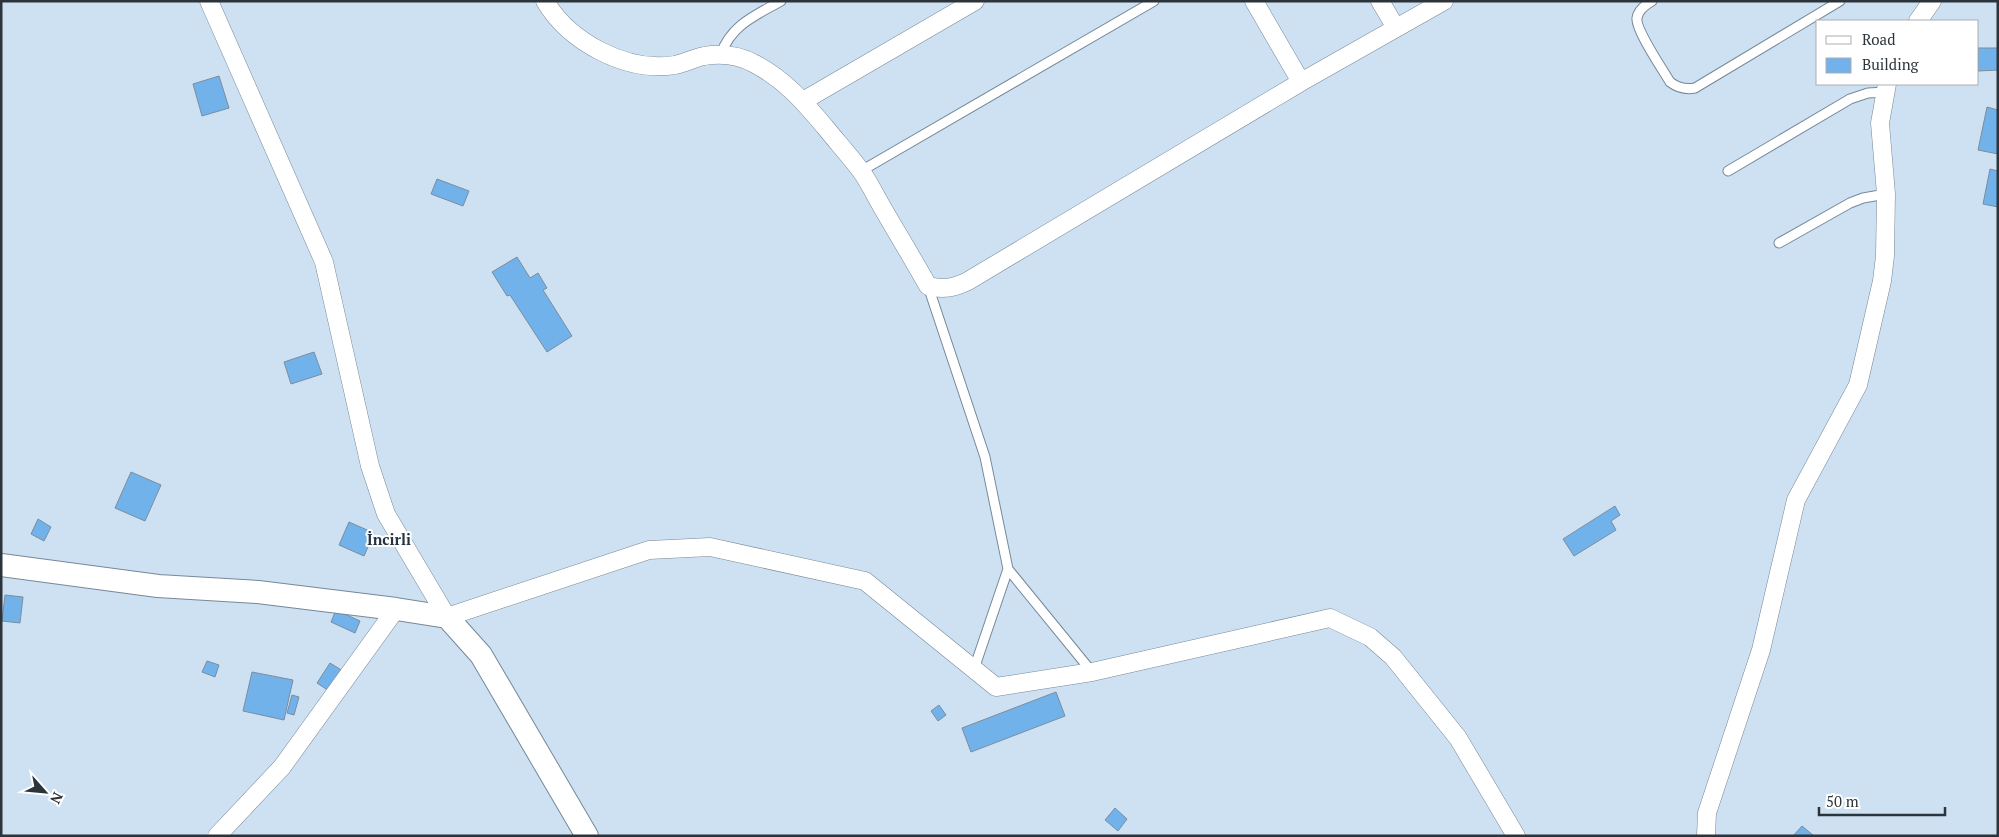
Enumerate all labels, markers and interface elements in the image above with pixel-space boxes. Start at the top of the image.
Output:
legend [1816,20,1979,85]
text: Road [1862,29,1895,49]
text: Building [1862,54,1920,74]
district label: İncirli [367,529,411,549]
north arrow [20,767,70,817]
scale bar [1819,784,1945,816]
text: N [46,789,68,808]
text: 50 m [1826,791,1859,811]

